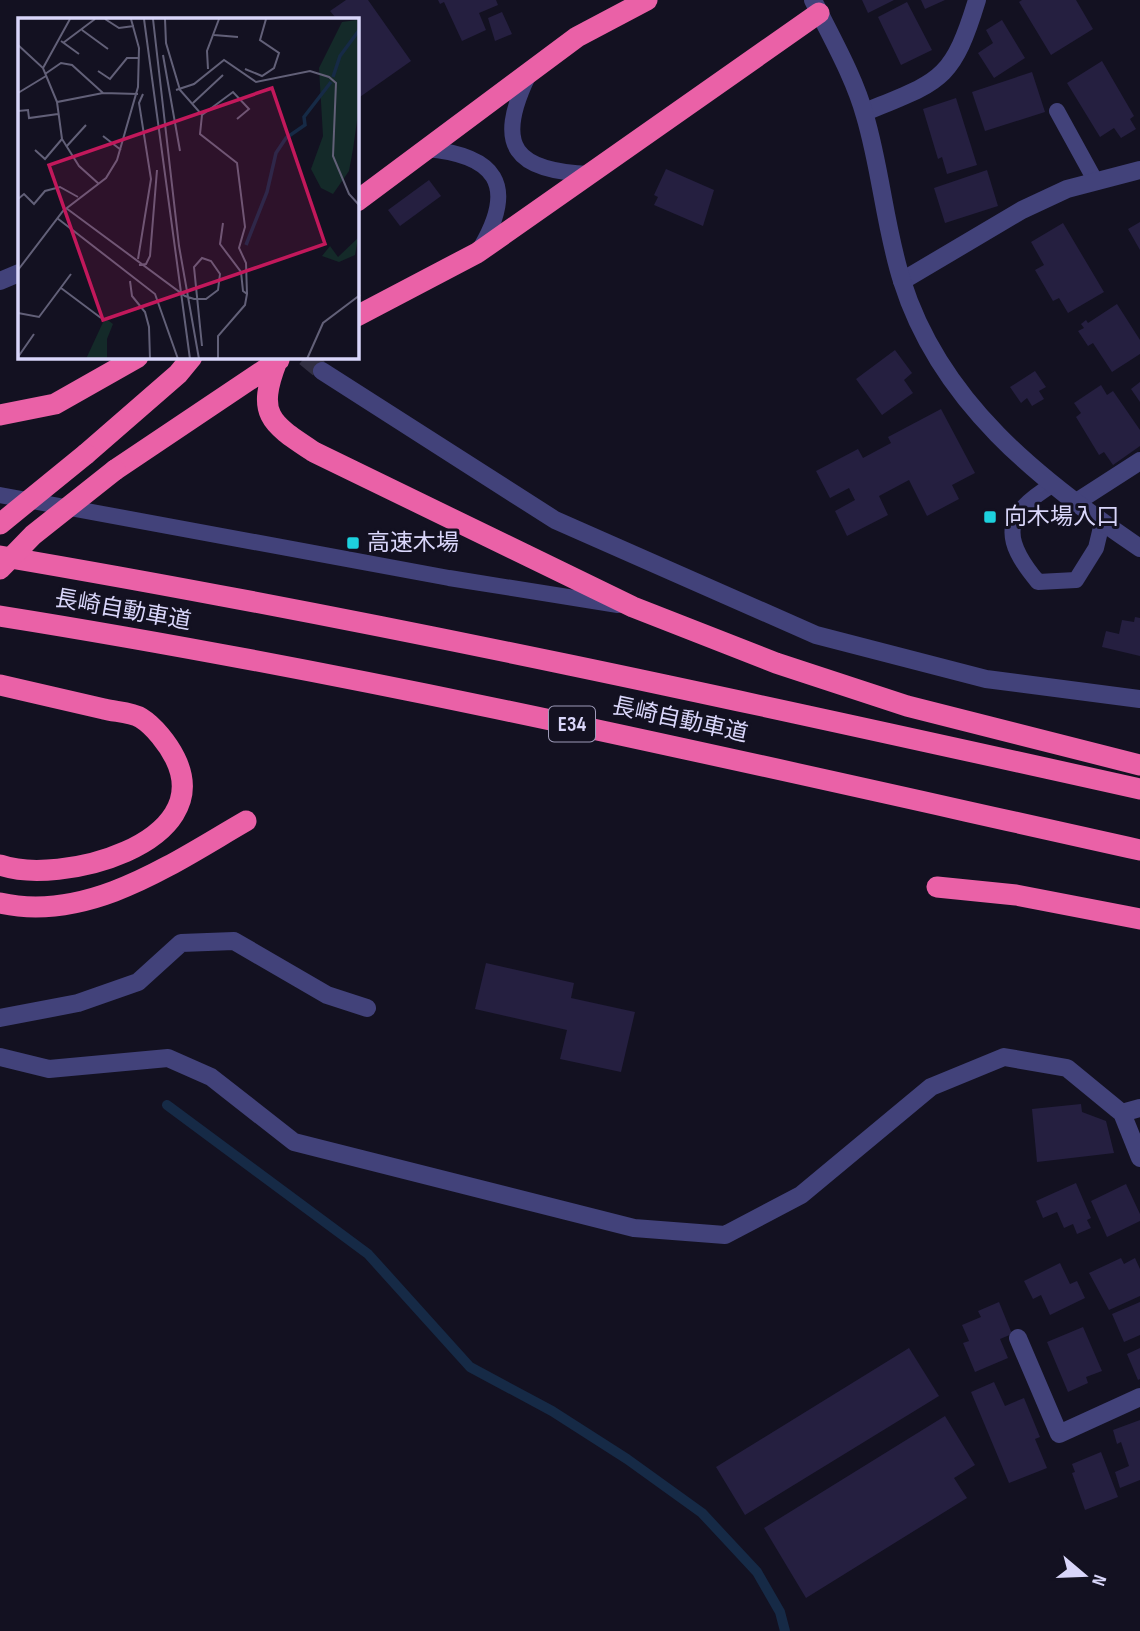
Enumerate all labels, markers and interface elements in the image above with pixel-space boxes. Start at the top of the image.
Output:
inset map [18,18,359,359]
place label: 向木場入口 [1004,503,1119,531]
marker: 向木場入口 [982,509,998,525]
place label: 高速木場 [367,529,459,557]
marker: 高速木場 [345,535,361,551]
street label: 長崎自動車道 [53,584,193,636]
street label: 長崎自動車道 [610,692,750,748]
road number: E34 [549,706,595,742]
north arrow [1049,1540,1119,1610]
text: N [1086,1572,1111,1589]

